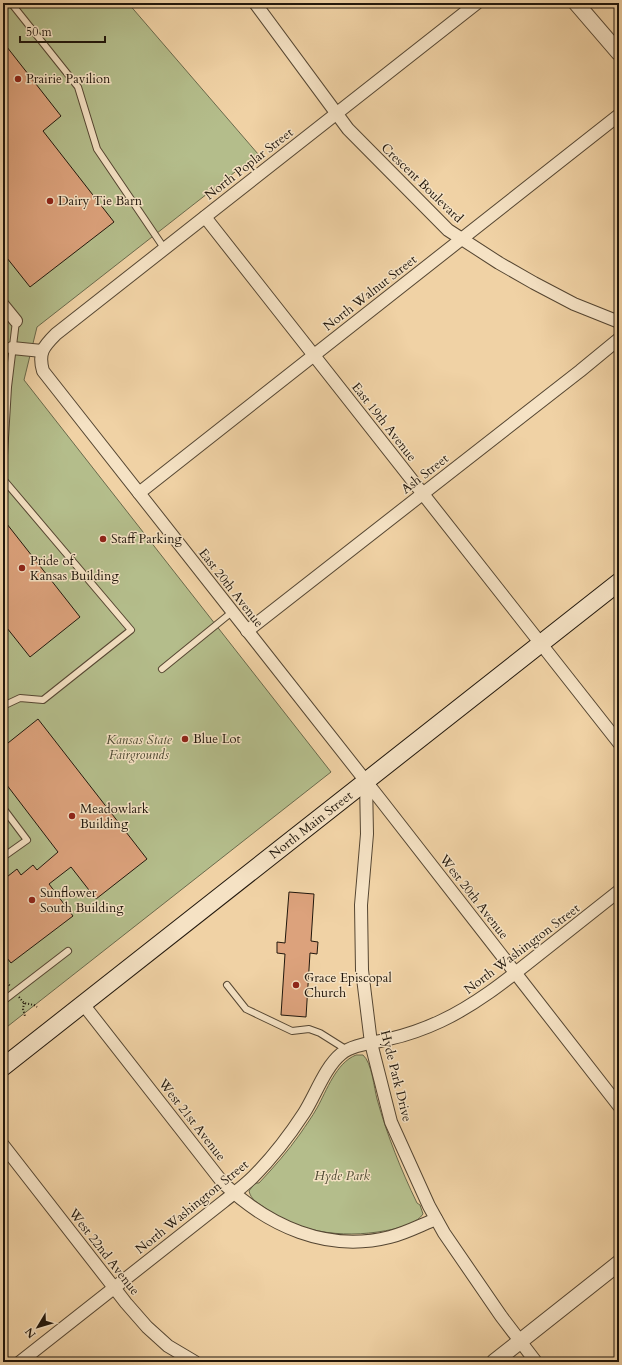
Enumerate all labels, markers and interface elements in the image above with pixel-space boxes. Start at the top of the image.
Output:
scale bar [20,18,105,44]
text: 50 m [26,24,53,40]
place label: Prairie Pavilion [26,70,111,88]
marker: Prairie Pavilion [13,74,23,84]
street label: North Poplar Street [201,124,297,204]
street label: Crescent Boulevard [377,139,467,227]
place label: Dairy Tie Barn [58,192,143,210]
marker: Dairy Tie Barn [45,196,55,206]
street label: North Walnut Street [319,251,421,335]
street label: East 19th Avenue [347,379,421,465]
street label: Ash Street [398,450,452,498]
place label: Staff Parking [111,530,183,548]
marker: Staff Parking [98,534,108,544]
street label: East 20th Avenue [194,545,268,631]
place label: Pride of Kansas Building [30,552,119,585]
marker: Pride of Kansas Building [17,563,27,573]
place label: Blue Lot [193,730,241,748]
park label: Kansas State Fairgrounds [106,731,173,764]
marker: Blue Lot [180,734,190,744]
street label: North Main Street [266,787,356,863]
place label: Meadowlark Building [80,800,149,833]
marker: Meadowlark Building [67,811,77,821]
street label: West 20th Avenue [435,850,513,943]
place label: Sunflower South Building [40,884,124,917]
marker: Sunflower South Building [27,895,37,905]
street label: North Washington Street [460,899,584,999]
place label: Grace Episcopal Church [304,969,392,1002]
marker: Grace Episcopal Church [291,980,301,990]
street label: Hyde Park Drive [376,1028,416,1124]
street label: West 21st Avenue [154,1074,230,1165]
street label: North Washington Street [132,1156,252,1258]
park label: Hyde Park [314,1167,370,1185]
street label: West 22nd Avenue [64,1204,144,1299]
north arrow [18,1307,58,1347]
text: N [21,1324,39,1341]

